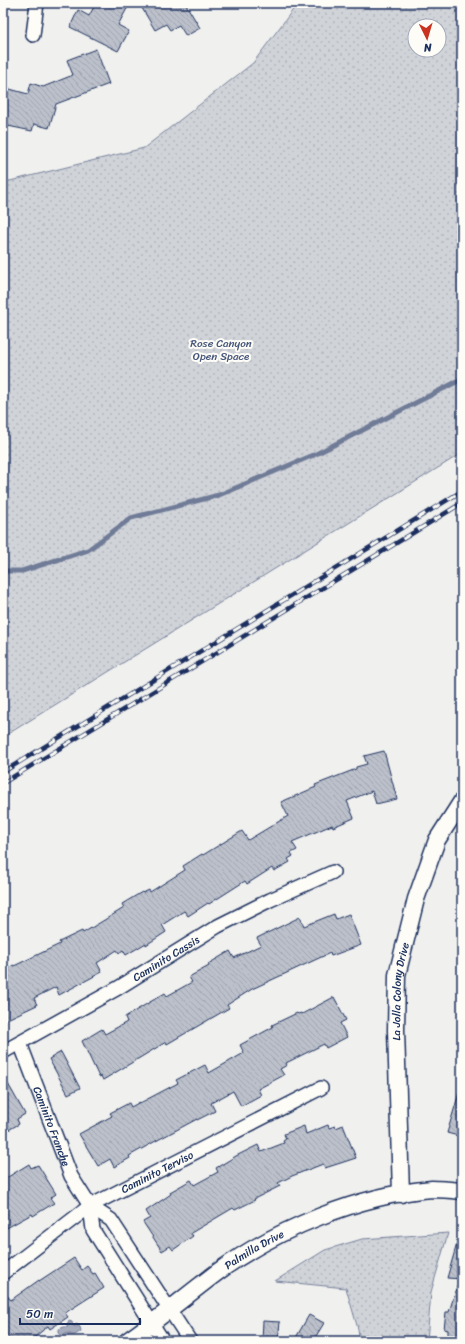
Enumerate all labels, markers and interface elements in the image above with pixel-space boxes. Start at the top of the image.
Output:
north arrow [407,18,447,58]
text: N [423,38,433,57]
park label: Rose Canyon Open Space [190,334,252,366]
street label: Caminito Cassis [129,930,204,986]
street label: La Jolla Colony Drive [386,940,414,1041]
street label: Caminito Franche [28,1083,76,1170]
street label: Caminito Terviso [117,1145,197,1198]
street label: Palmilla Drive [220,1224,287,1274]
scale bar [20,1300,140,1326]
text: 50 m [26,1303,53,1325]

